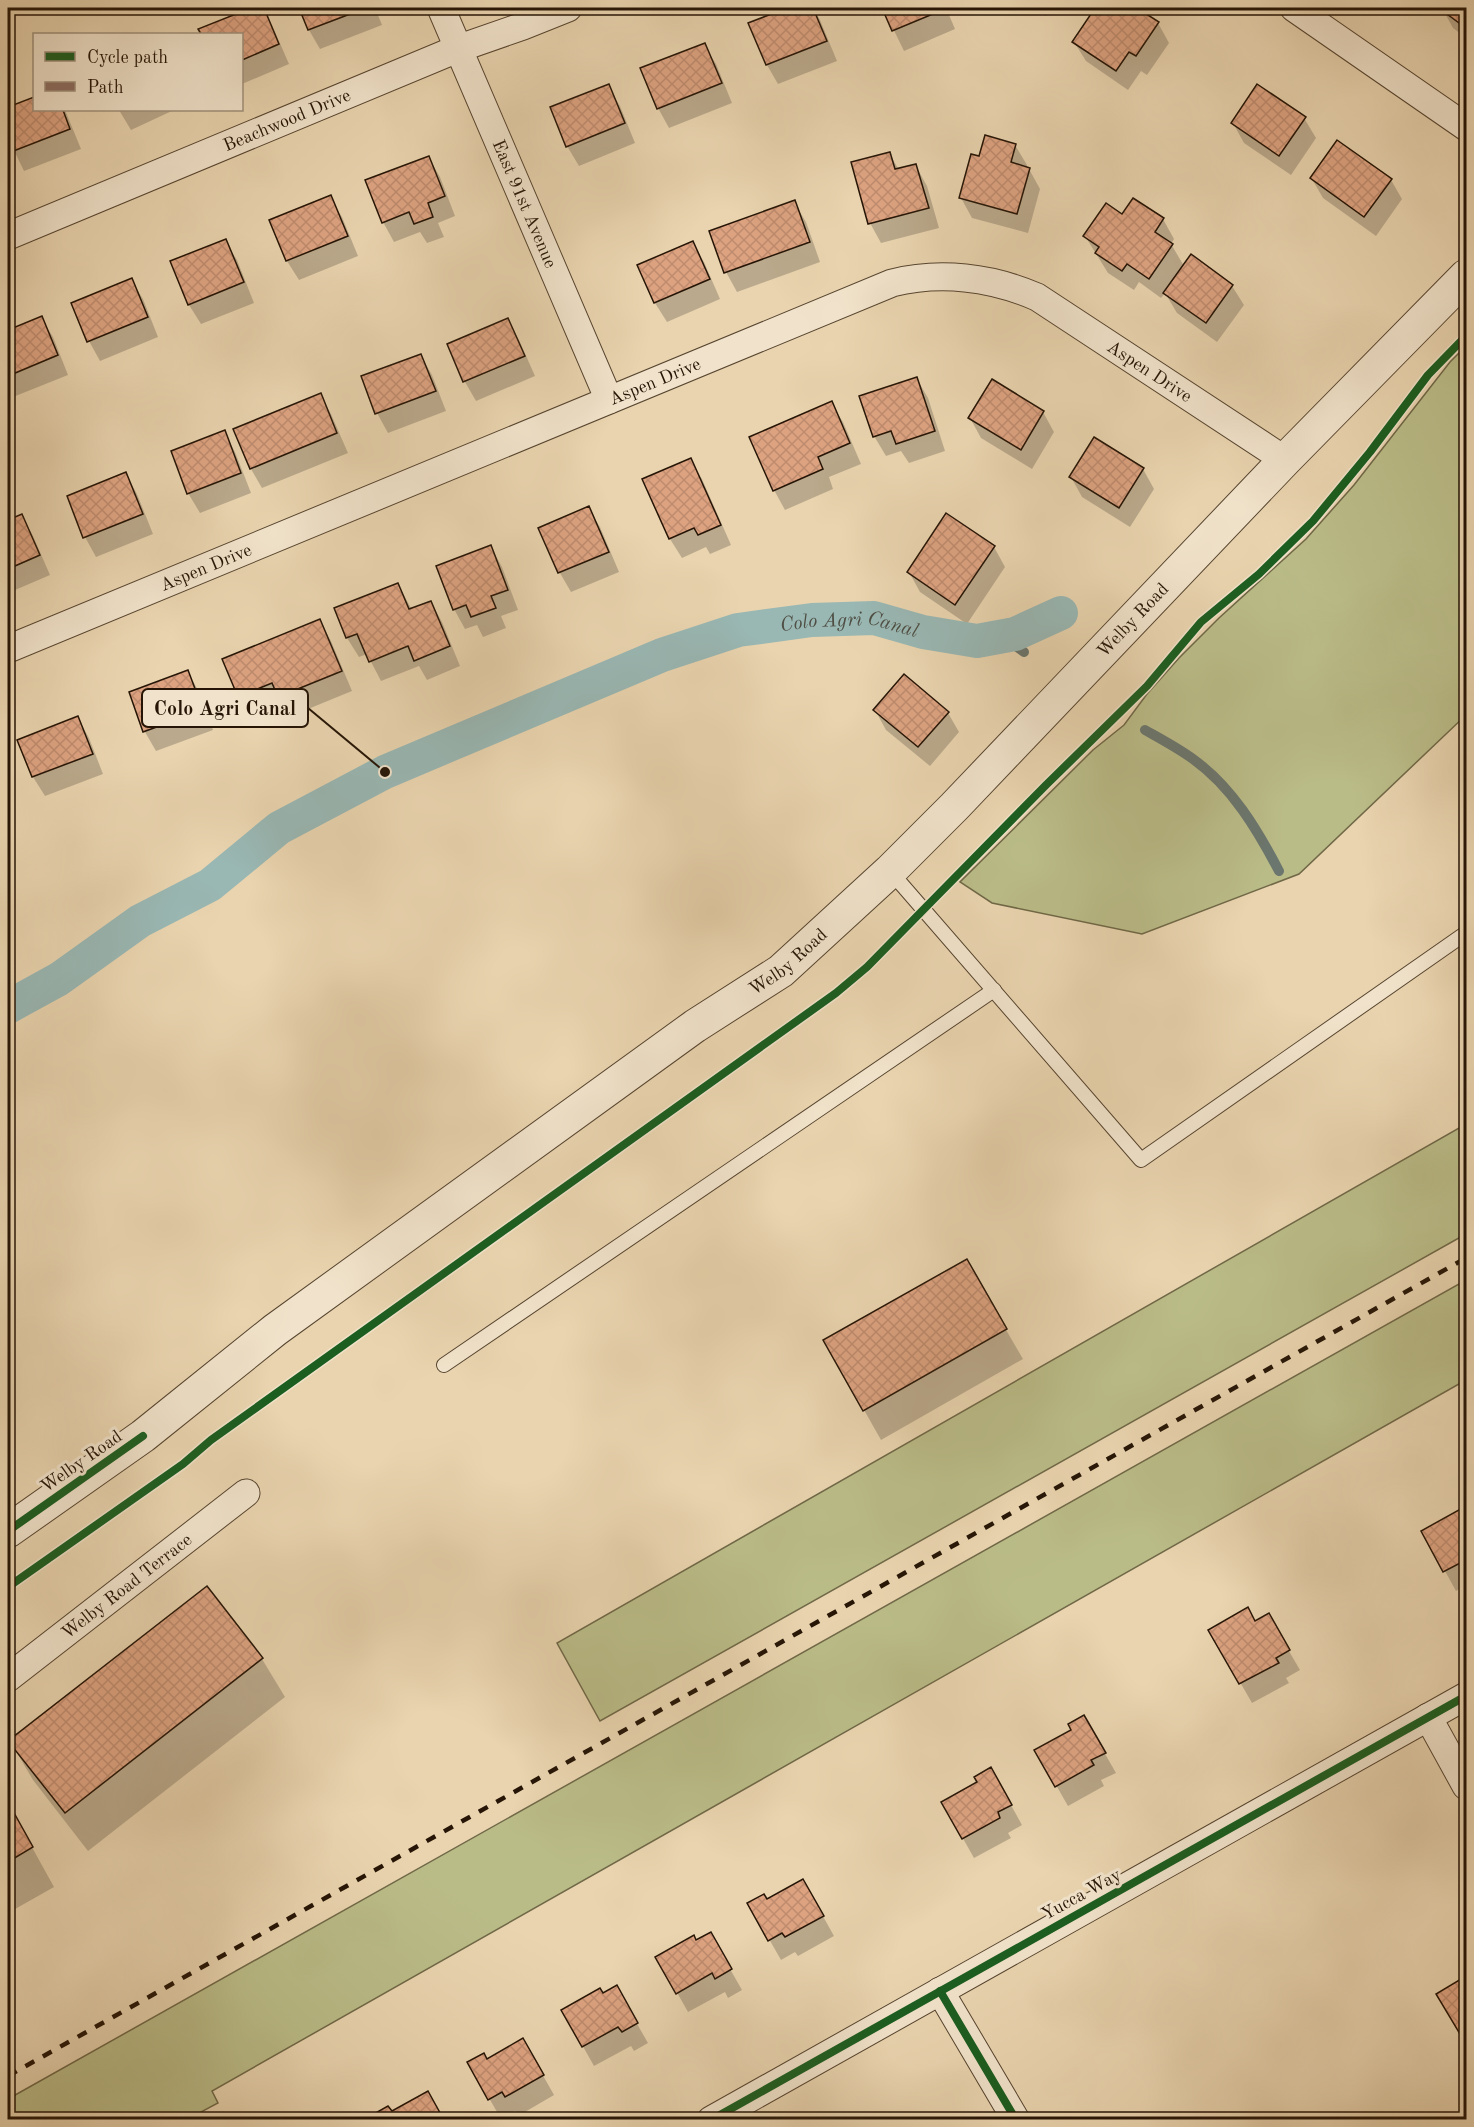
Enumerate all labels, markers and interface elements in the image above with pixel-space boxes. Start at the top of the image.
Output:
legend [33,33,243,111]
text: Cycle path [87,49,168,67]
text: Path [87,79,124,97]
street label: Beachwood Drive [221,86,353,155]
street label: East 91st Avenue [489,137,559,271]
street label: Aspen Drive [1104,338,1195,406]
street label: Aspen Drive [607,355,704,409]
street label: Aspen Drive [158,541,254,595]
street label: Welby Road [1094,580,1172,661]
water label: Colo Agri Canal [779,609,921,642]
callout: Colo Agri Canal [142,689,308,727]
text: Colo Agri Canal [154,700,296,720]
street label: Welby Road [746,926,831,999]
street label: Welby Road [38,1427,125,1496]
street label: Welby Road Terrace [59,1531,195,1643]
street label: Yucca Way [1039,1866,1125,1924]

